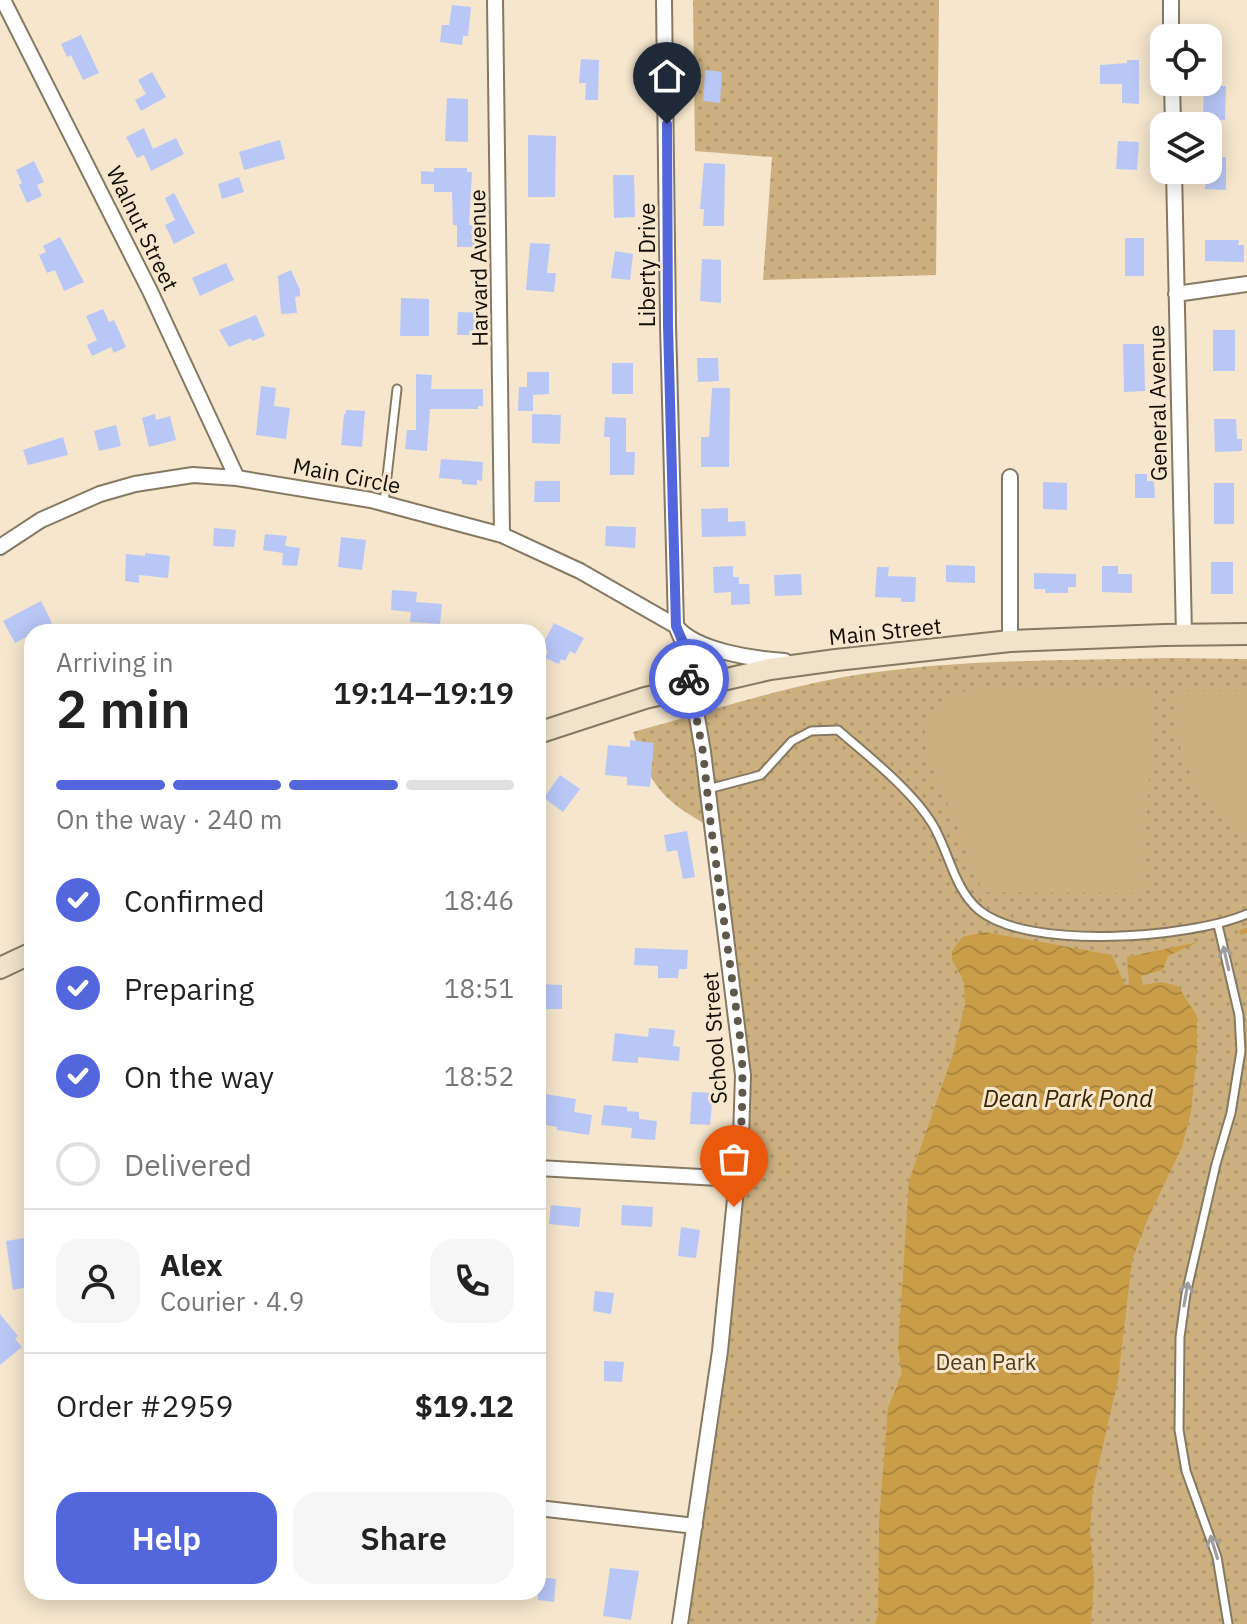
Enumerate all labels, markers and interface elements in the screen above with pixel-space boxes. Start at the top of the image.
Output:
map controls [1150,24,1222,184]
button: locate [1150,24,1222,96]
pin [633,42,701,124]
icon: home [645,54,689,98]
button: layers [1150,112,1222,184]
street label: Walnut Street [100,161,186,295]
street label: Harvard Avenue [462,189,494,347]
street label: Liberty Drive [632,203,661,327]
street label: General Avenue [1141,325,1173,481]
street label: Main Circle [291,450,403,500]
street label: Main Street [827,611,943,651]
courier [649,639,729,719]
text: Arriving in [56,645,173,679]
icon: bike [667,657,711,701]
text: 19:14–19:19 [333,673,514,712]
text: 2 min [56,675,191,742]
text: On the way · 240 m [56,802,282,836]
icon: check [56,878,100,922]
text: Confirmed [124,881,265,920]
text: 18:46 [444,883,514,917]
one-way arrow [1218,945,1233,971]
icon: check [56,966,100,1010]
text: Preparing [124,969,254,1008]
text: 18:51 [444,971,514,1005]
street label: School Street [695,971,733,1105]
icon: check [56,1054,100,1098]
text: On the way [124,1057,274,1096]
text: 18:52 [444,1059,514,1093]
water label: Dean Park Pond [983,1082,1153,1114]
pin [700,1125,768,1207]
icon: bag [712,1137,756,1181]
text: Delivered [124,1145,252,1184]
button: person [56,1239,140,1323]
button: phone [430,1239,514,1323]
text: Alex [160,1245,223,1284]
one-way arrow [1180,1282,1195,1307]
text: Courier · 4.9 [160,1284,304,1318]
park label: Dean Park [936,1347,1037,1376]
text: Order #2959 [56,1386,233,1425]
text: $19.12 [415,1386,514,1425]
button: Help [56,1492,277,1584]
button: Share [293,1492,514,1584]
one-way arrow [1206,1535,1221,1561]

